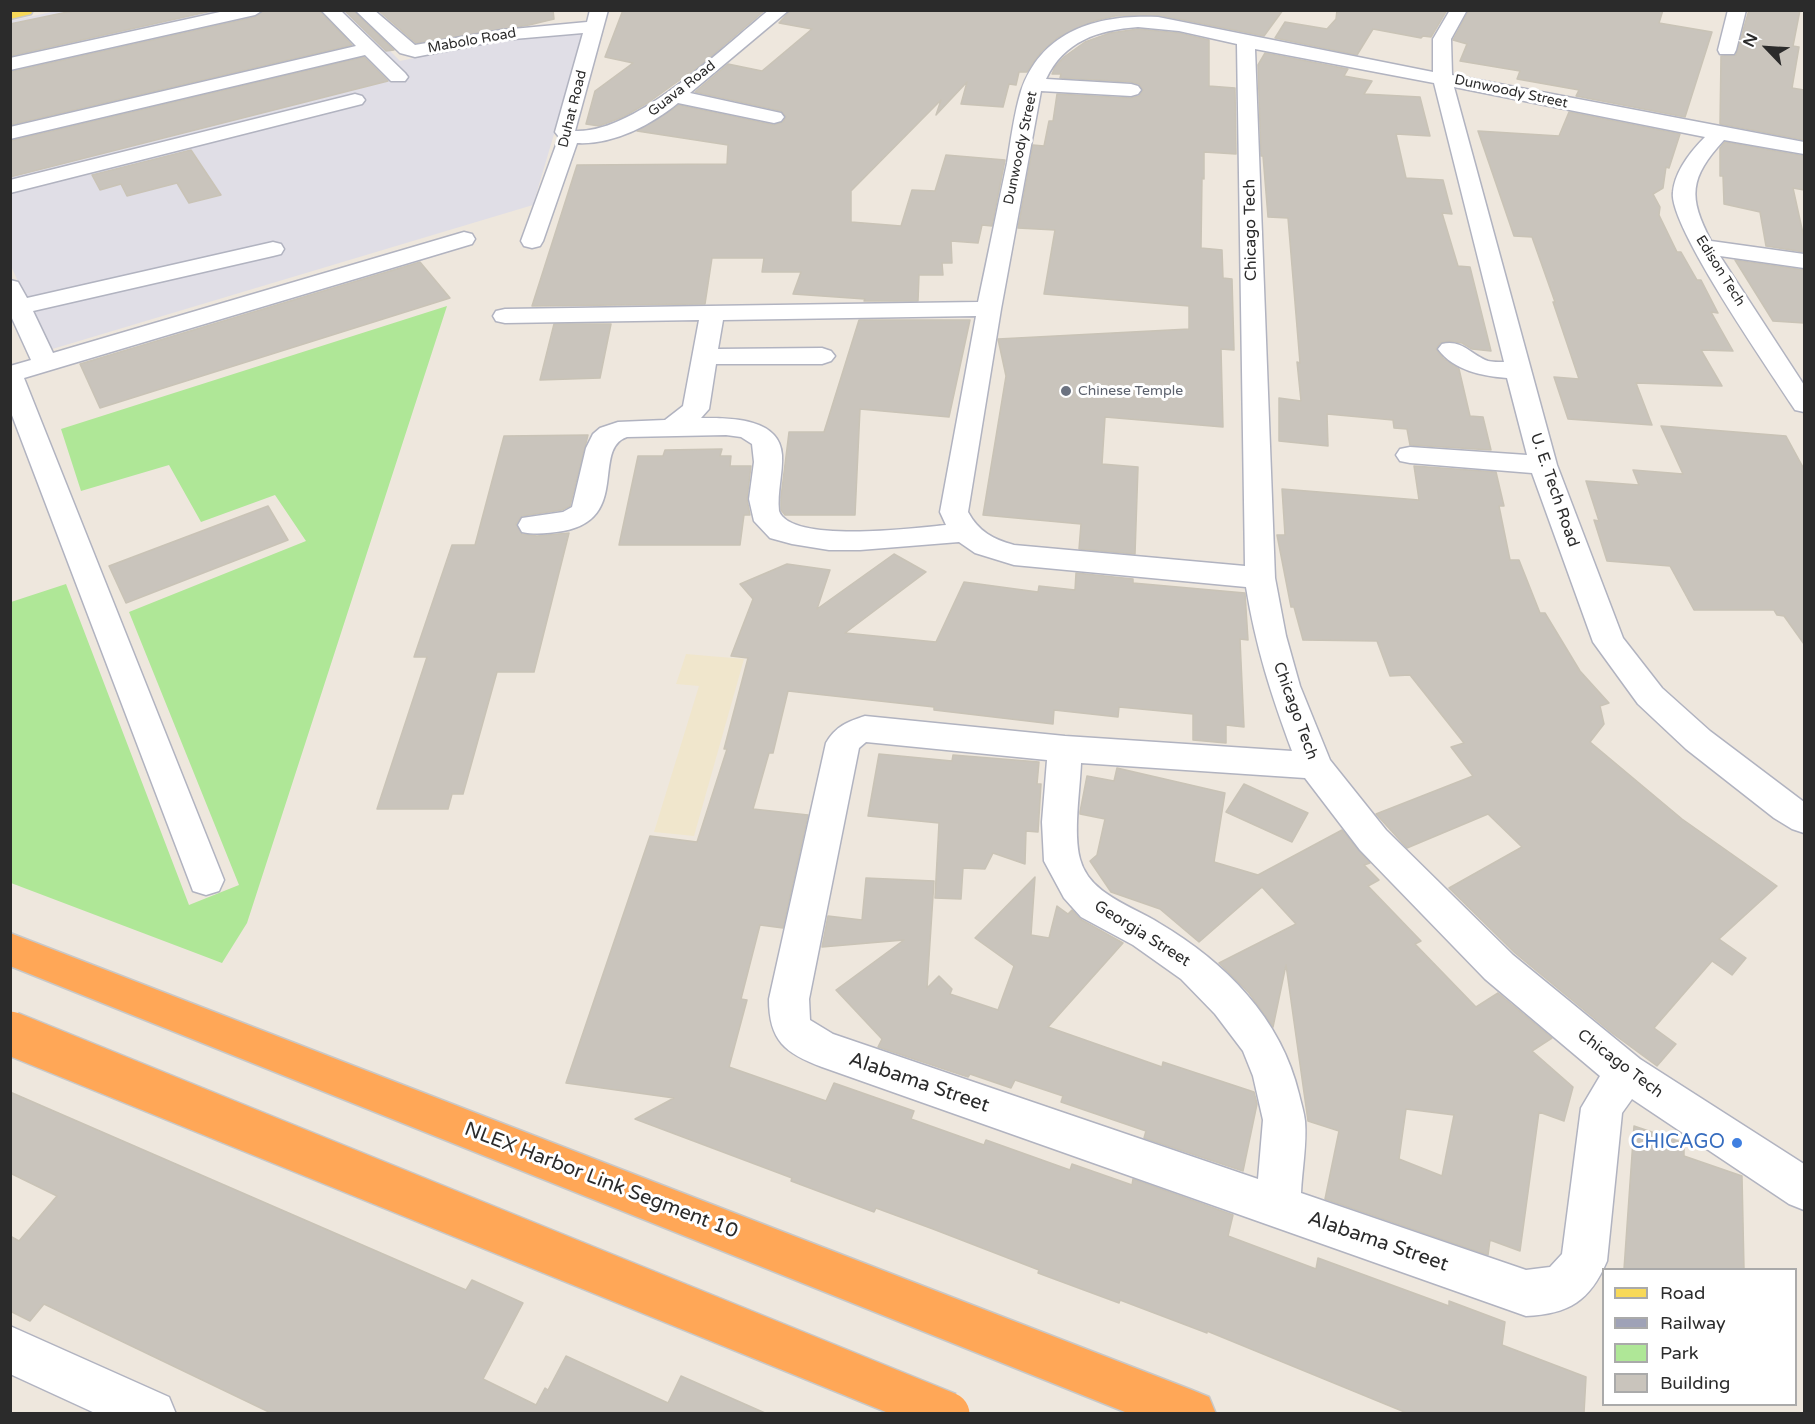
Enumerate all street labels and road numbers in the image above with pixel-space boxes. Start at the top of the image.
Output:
street label: Mabolo Road [426,25,518,57]
street label: Guava Road [645,57,719,121]
street label: Duhat Road [555,68,591,150]
street label: Dunwoody Street [1453,72,1569,112]
street label: Dunwoody Street [1001,90,1041,206]
street label: Chicago Tech [1241,179,1261,281]
street label: Edison Tech [1692,233,1748,309]
street label: U. E. Tech Road [1525,430,1583,550]
street label: Chicago Tech [1268,660,1322,762]
street label: Georgia Street [1090,897,1194,971]
street label: Chicago Tech [1573,1026,1667,1102]
street label: Alabama Street [846,1048,992,1118]
street label: NLEX Harbor Link Segment 10 [461,1118,741,1244]
street label: Alabama Street [1305,1207,1451,1277]

